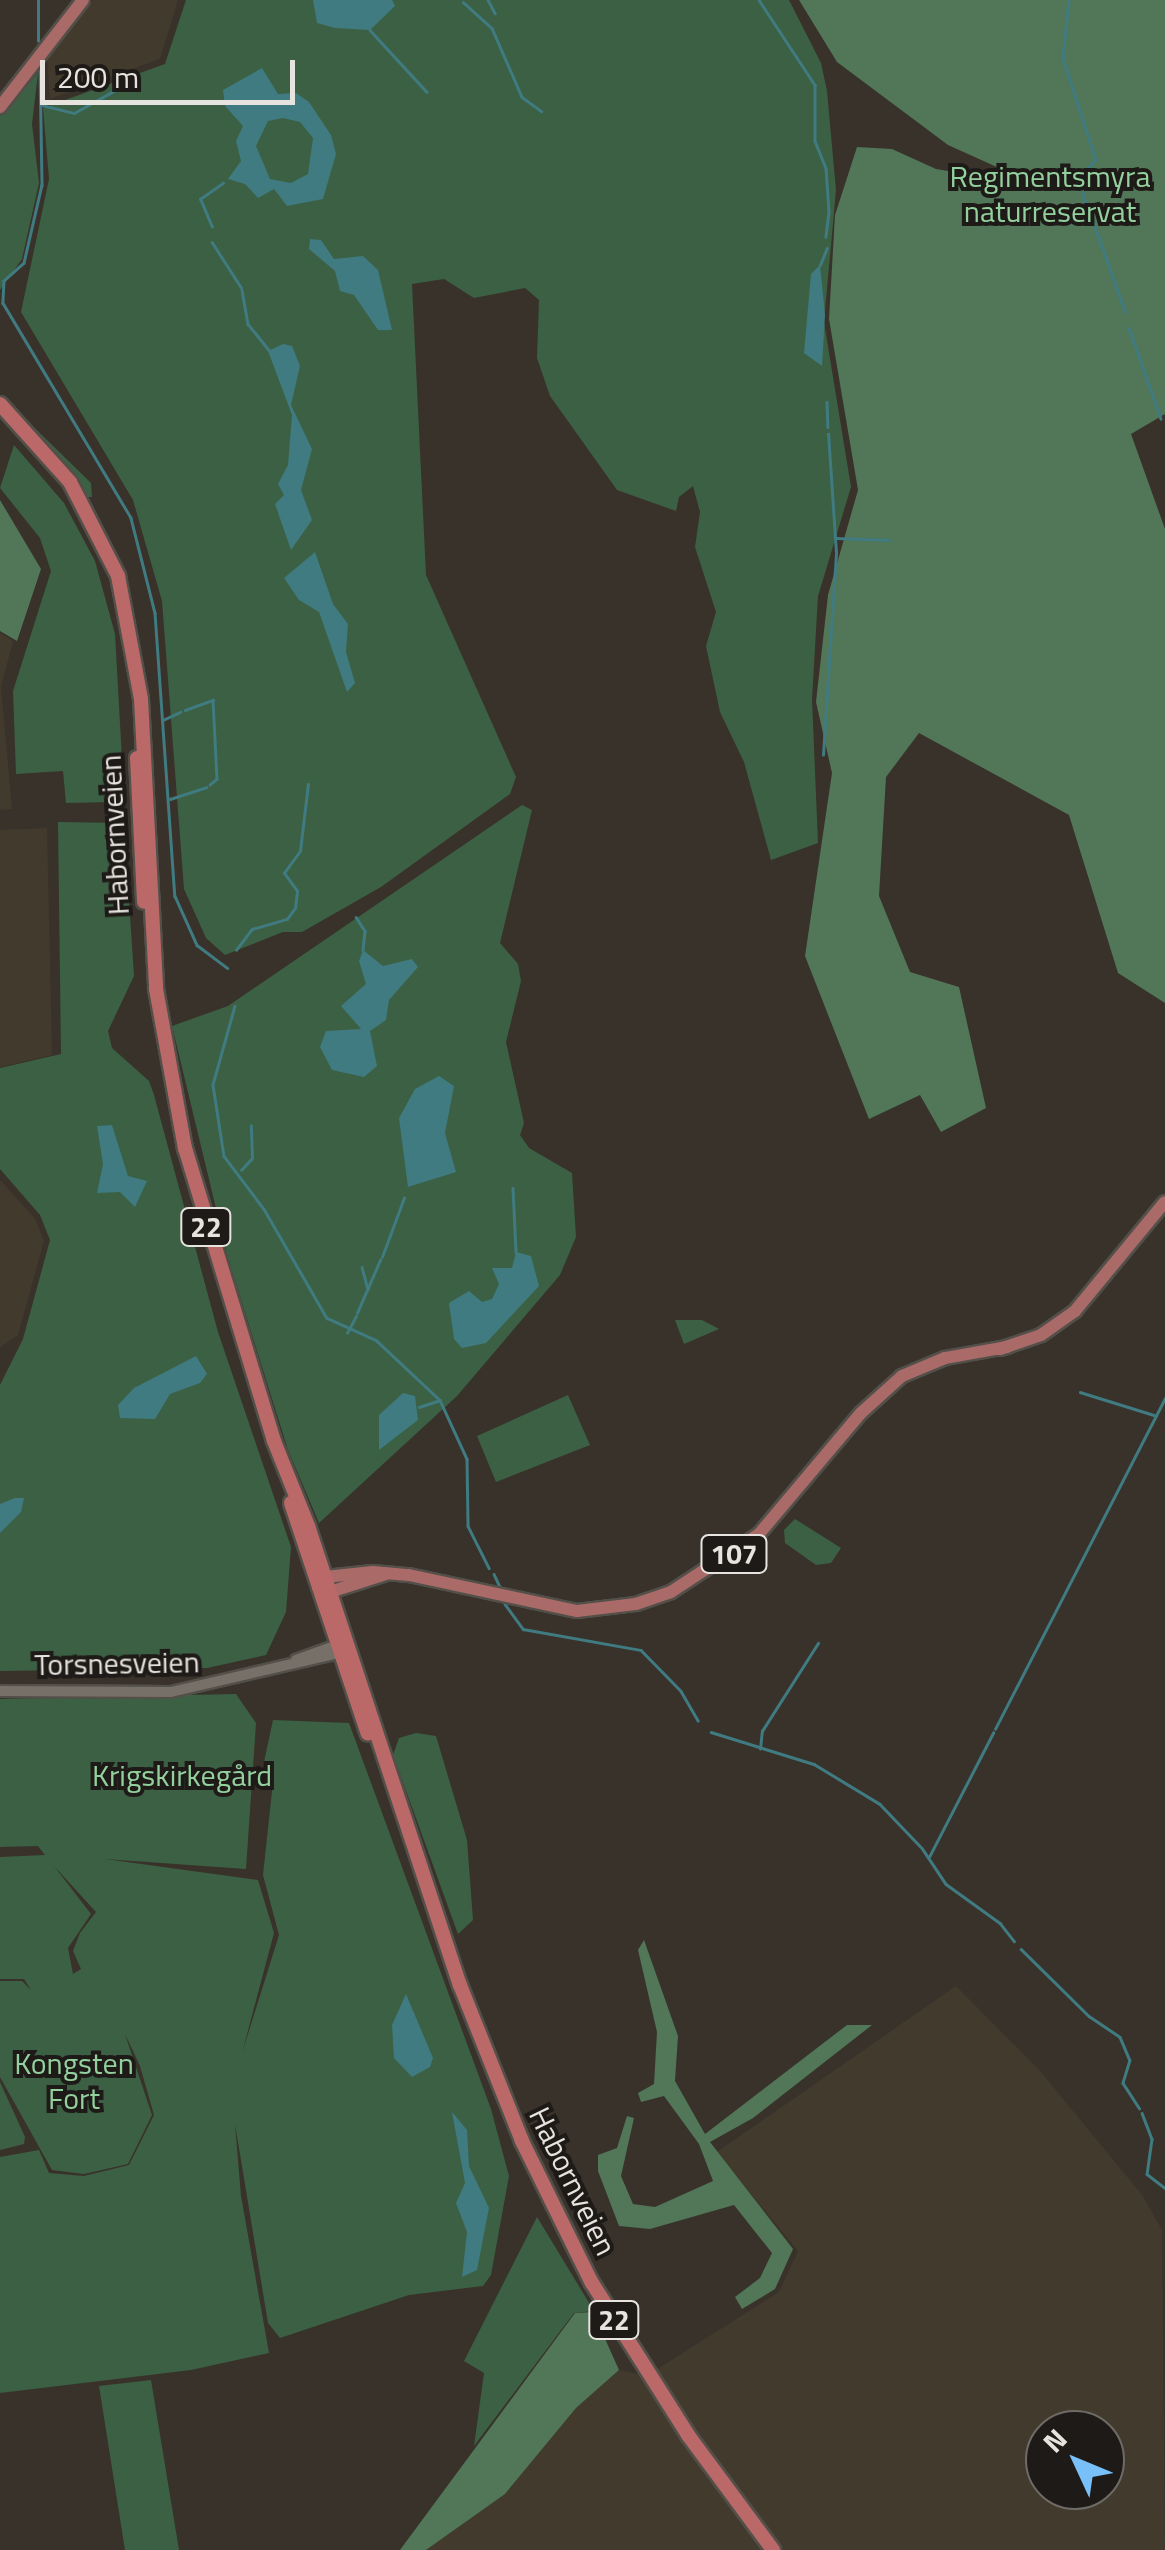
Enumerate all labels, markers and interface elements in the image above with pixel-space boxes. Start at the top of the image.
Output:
scale bar [45,40,300,102]
text: 200 m [57,54,139,100]
park label: Regimentsmyra naturreservat [950,158,1150,228]
street label: Habornveien [92,754,136,916]
road number: 22 [178,1204,234,1250]
road number: 107 [699,1531,769,1577]
street label: Torsnesveien [34,1644,200,1682]
park label: Krigskirkegård [92,1757,272,1793]
park label: Kongsten Fort [14,2045,134,2116]
street label: Habornveien [522,2101,624,2261]
road number: 22 [586,2297,642,2343]
north arrow [1025,2410,1125,2510]
text: N [1032,2418,1077,2462]

